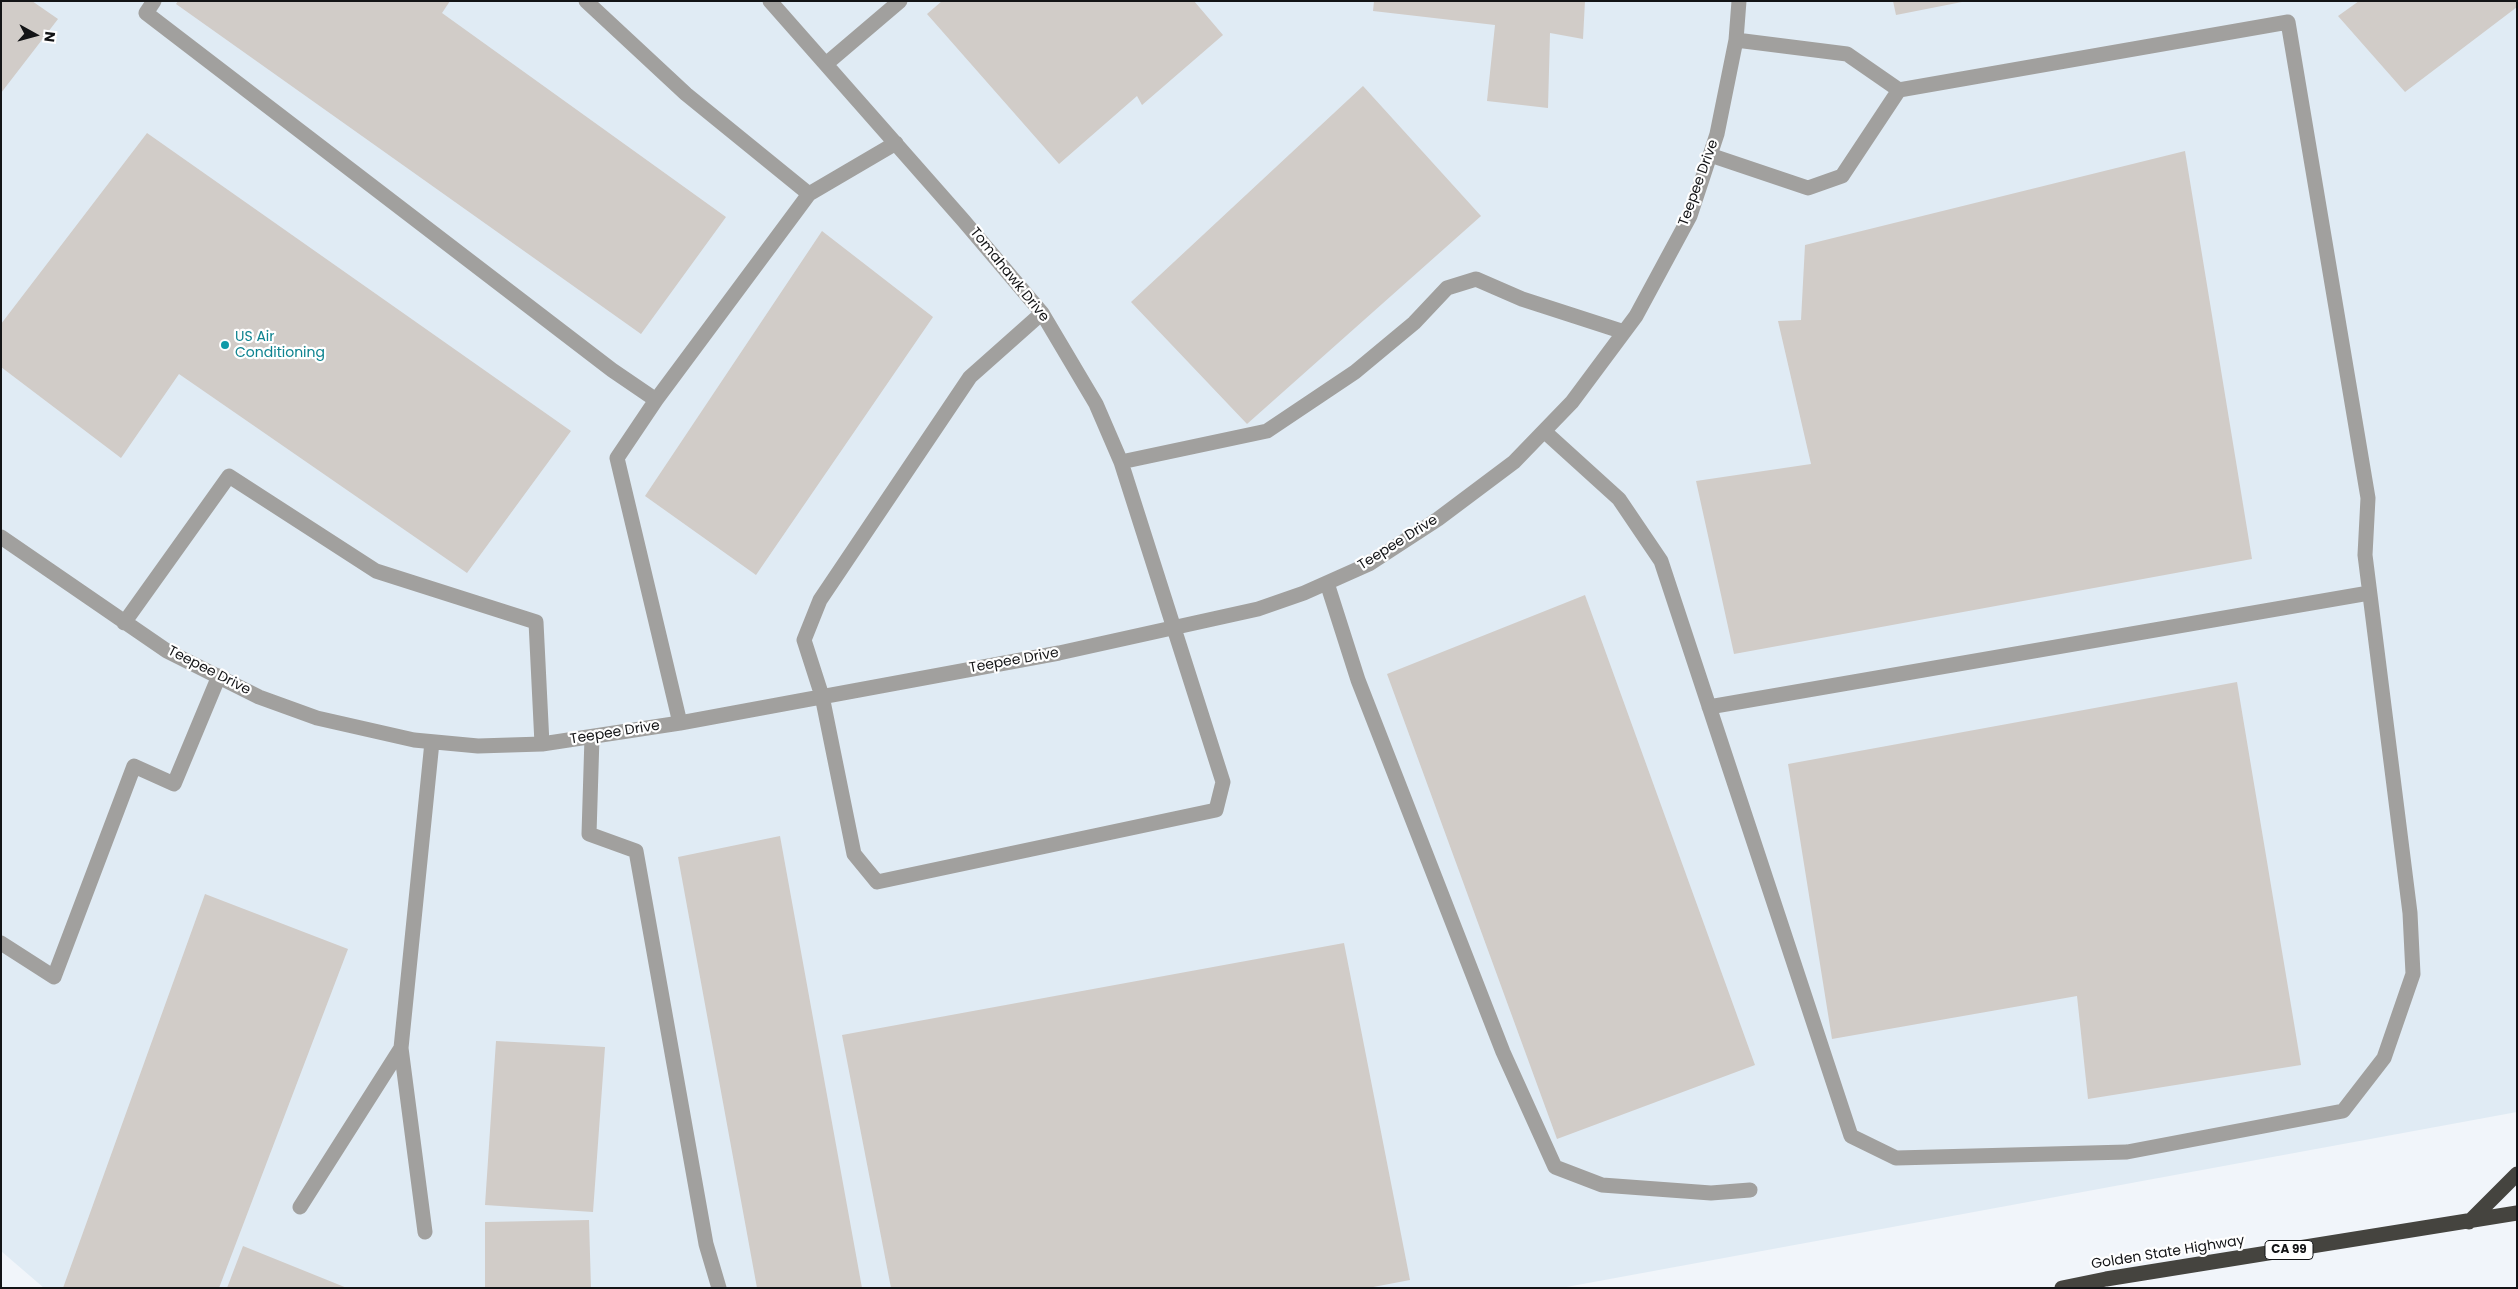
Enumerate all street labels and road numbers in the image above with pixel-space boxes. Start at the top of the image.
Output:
street label: Teepee Drive [1676,138,1722,228]
street label: Tomahawk Drive [966,224,1052,326]
street label: Teepee Drive [1355,512,1441,574]
street label: Teepee Drive [165,643,253,699]
street label: Teepee Drive [968,645,1060,677]
street label: Teepee Drive [569,718,661,748]
street label: Golden State Highway [2090,1233,2246,1273]
road number: CA 99 [2265,1240,2313,1260]

